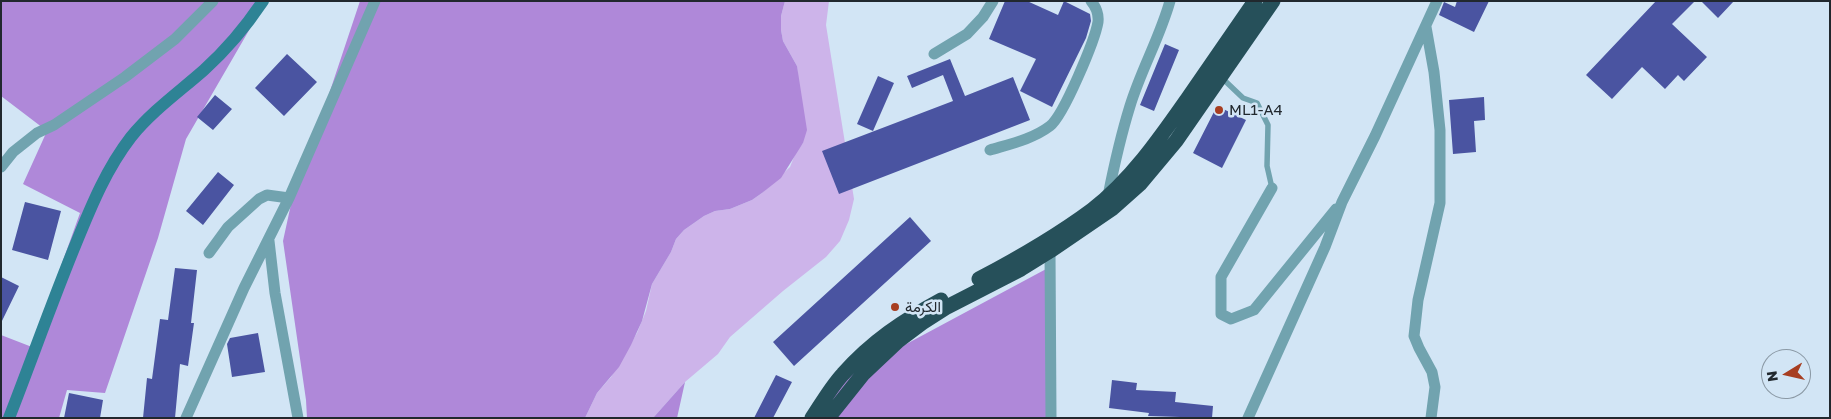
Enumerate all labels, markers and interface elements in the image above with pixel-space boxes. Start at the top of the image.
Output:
place label: ML1-A4 [1229,101,1283,119]
marker: ML1-A4 [1213,104,1225,116]
place label: الكرمة [905,298,941,316]
marker: الكرمة [889,301,901,313]
north arrow [1761,349,1811,399]
text: N [1762,370,1781,383]

